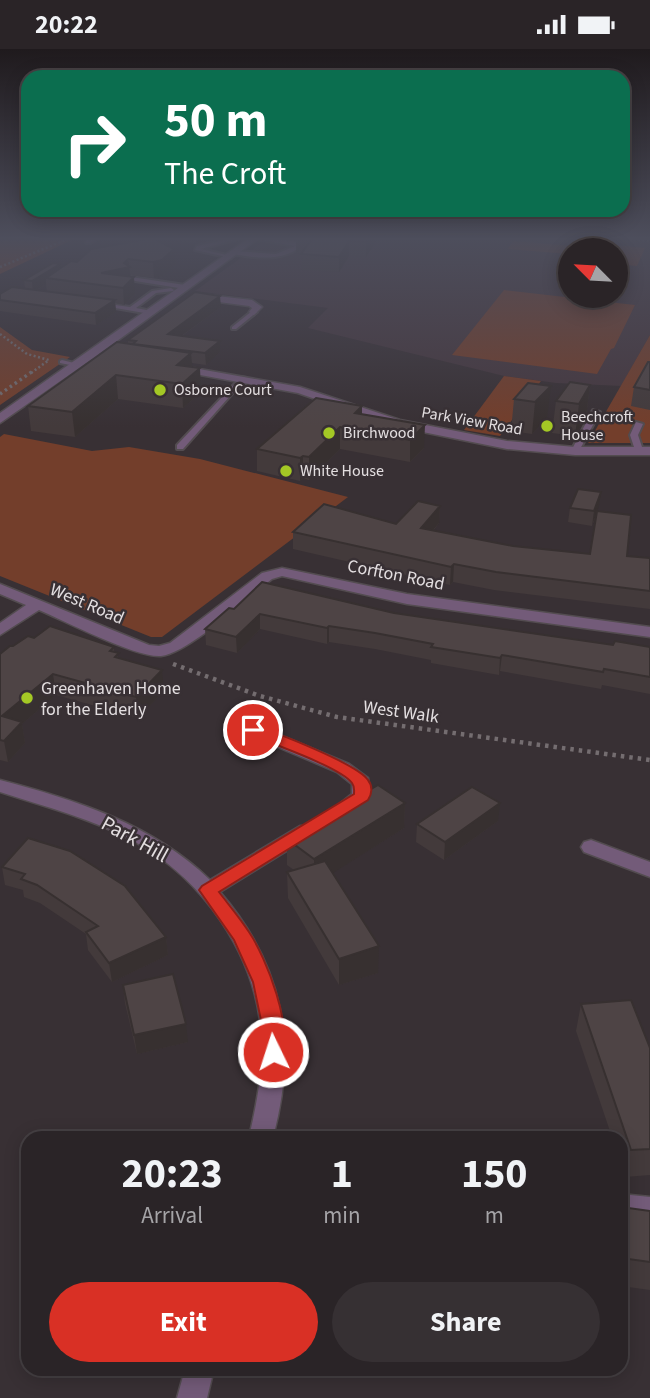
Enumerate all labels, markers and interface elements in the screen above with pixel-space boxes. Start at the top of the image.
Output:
text: 20:22 [35,6,98,43]
text: 50 m [164,86,268,156]
icon: right [49,98,140,189]
text: The Croft [164,151,286,197]
north arrow [558,238,628,308]
map controls [558,238,628,308]
place label: Osborne Court [174,379,272,401]
marker: Osborne Court [152,382,168,398]
street label: Park View Road [420,401,524,441]
place label: Beechcroft House [561,406,634,446]
marker: Beechcroft House [539,418,555,434]
place label: Birchwood [343,422,415,444]
marker: Birchwood [321,425,337,441]
place label: White House [300,460,384,482]
marker: White House [278,463,294,479]
street label: Corfton Road [345,553,447,597]
street label: West Road [46,577,128,631]
place label: Greenhaven Home for the Elderly [41,676,181,722]
marker: Greenhaven Home for the Elderly [19,690,35,706]
street label: West Walk [361,694,441,730]
pin [223,700,283,760]
icon: arrive [234,711,272,749]
street label: Park Hill [96,808,174,870]
position arrow [236,1015,310,1089]
text: 20:23 [121,1144,223,1204]
text: 1 [331,1144,353,1204]
text: 150 [461,1144,528,1204]
text: Arrival [141,1199,203,1232]
text: min [323,1199,361,1232]
text: m [485,1199,504,1232]
button: Exit [49,1282,318,1362]
button: Share [332,1282,600,1362]

